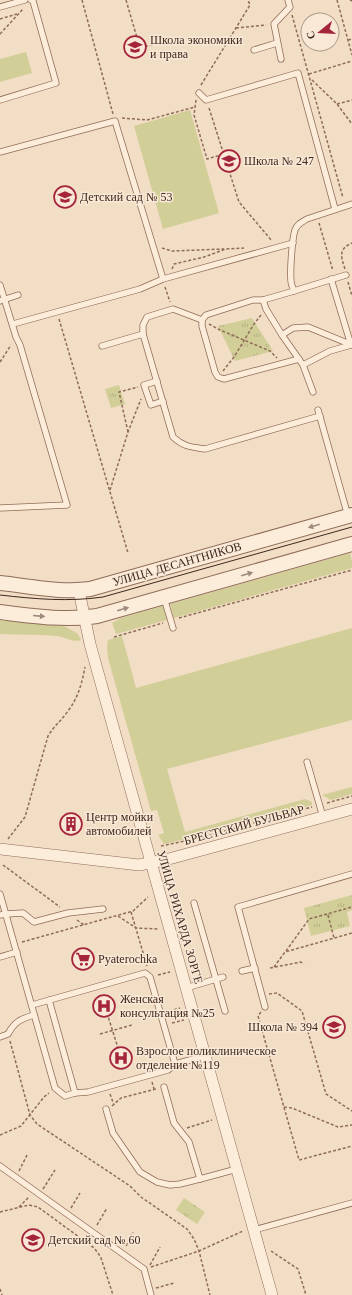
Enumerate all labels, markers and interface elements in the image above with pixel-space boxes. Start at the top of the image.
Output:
north arrow [300,12,340,52]
text: С [304,29,317,41]
place label: Школа экономики и права [150,33,243,61]
school or university icon: Школа экономики и права [122,34,148,60]
school or university icon: Школа № 247 [216,148,242,174]
place label: Школа № 247 [244,154,314,168]
school or university icon: Детский сад № 53 [52,184,78,210]
place label: Детский сад № 53 [80,190,172,204]
one-way arrow [308,523,321,529]
street label: УЛИЦА ДЕСАНТНИКОВ [111,539,243,589]
one-way arrow [242,571,254,577]
one-way arrow [116,606,129,612]
one-way arrow [33,613,45,619]
street label: БРЕСТСКИЙ БУЛЬВАР [182,802,306,848]
place label: Центр мойки автомобилей [86,810,154,838]
building icon: Центр мойки автомобилей [58,811,84,837]
street label: УЛИЦА РИХАРДА ЗОРГЕ [154,849,206,985]
supermarket icon: Pyaterochka [70,946,96,972]
place label: Pyaterochka [98,952,158,966]
place label: Женская консультация №25 [120,992,215,1020]
hospital icon: Женская консультация №25 [91,993,117,1019]
school or university icon: Школа № 394 [321,1014,347,1040]
place label: Школа № 394 [248,1020,318,1034]
place label: Взрослое поликлиническое отделение №119 [136,1044,276,1072]
hospital icon: Взрослое поликлиническое отделение №119 [108,1045,134,1071]
school or university icon: Детский сад № 60 [20,1227,46,1253]
place label: Детский сад № 60 [48,1233,140,1247]

